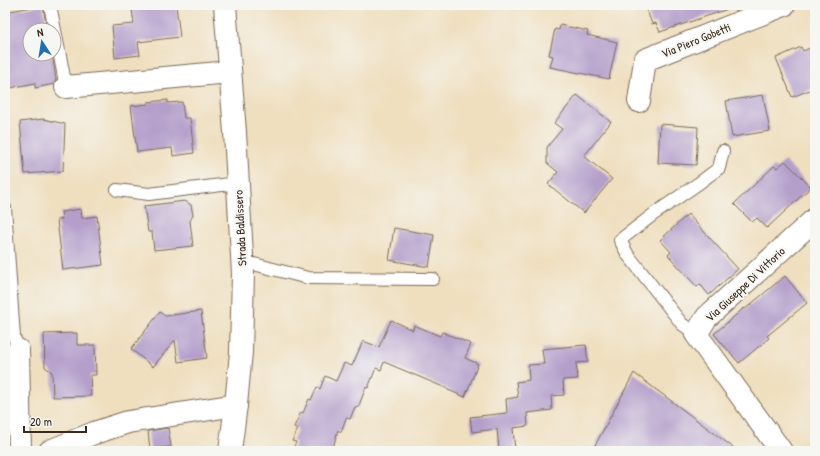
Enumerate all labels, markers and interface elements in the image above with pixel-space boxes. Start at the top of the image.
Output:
street label: Via Piero Gobetti [659,18,733,62]
north arrow [22,22,62,62]
text: N [36,25,44,40]
street label: Strada Baldissero [230,189,250,266]
street label: Via Giuseppe Di Vittorio [701,242,789,325]
scale bar [24,408,86,434]
text: 20 m [30,413,52,430]

